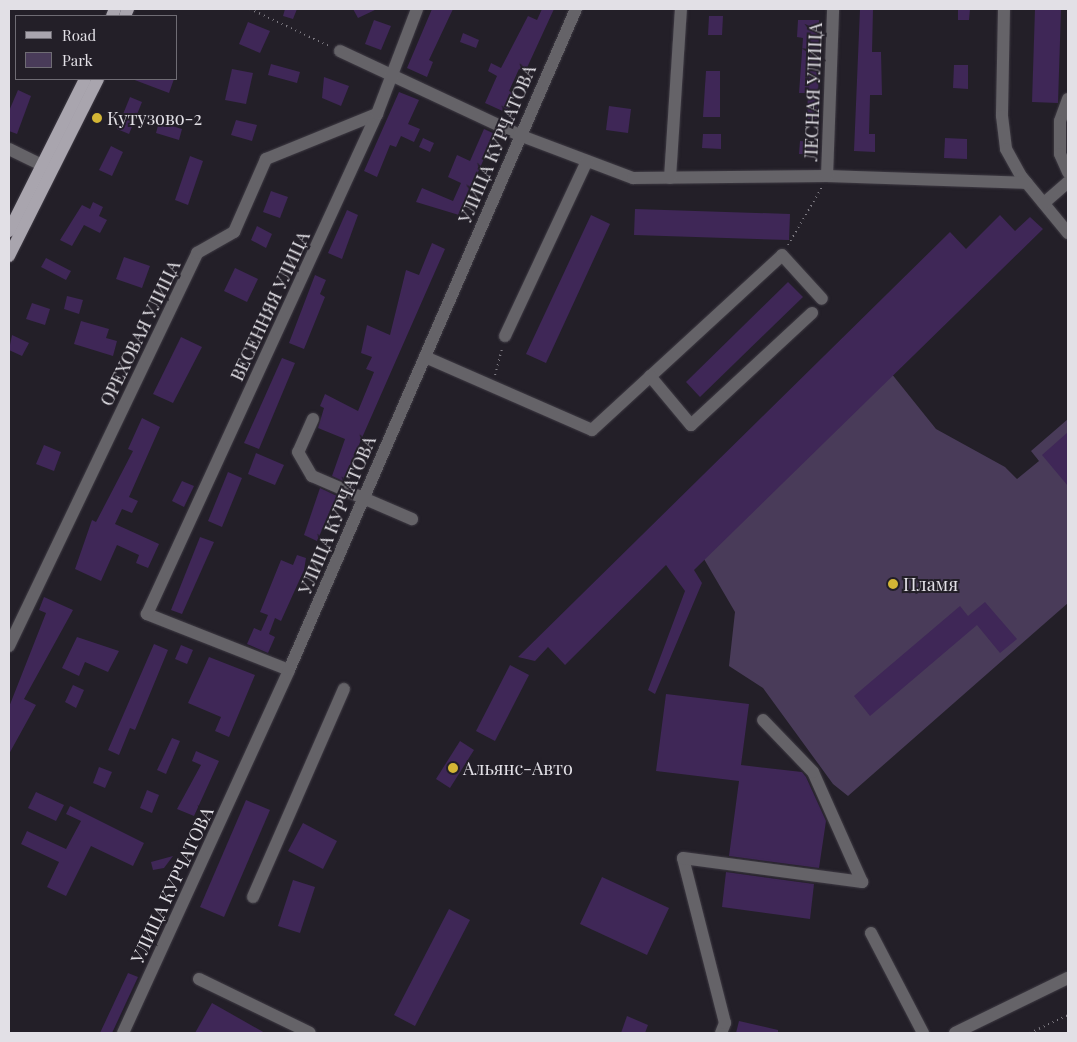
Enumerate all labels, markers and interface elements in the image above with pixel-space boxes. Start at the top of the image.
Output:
legend [15,15,178,80]
street label: ЛЕСНАЯ УЛИЦА [800,22,826,162]
text: Road [62,25,96,45]
text: Park [62,50,93,70]
street label: УЛИЦА КУРЧАТОВА [454,61,540,227]
place label: Кутузово-2 [107,107,202,129]
marker: Кутузово-2 [91,112,103,124]
street label: ВЕСЕННЯЯ УЛИЦА [226,228,314,384]
street label: ОРЕХОВАЯ УЛИЦА [95,257,185,409]
street label: УЛИЦА КУРЧАТОВА [294,432,380,598]
place label: Пламя [903,573,958,595]
marker: Пламя [887,578,899,590]
place label: Альянс-Авто [463,757,573,779]
marker: Альянс-Авто [447,762,459,774]
street label: УЛИЦА КУРЧАТОВА [126,803,218,967]

